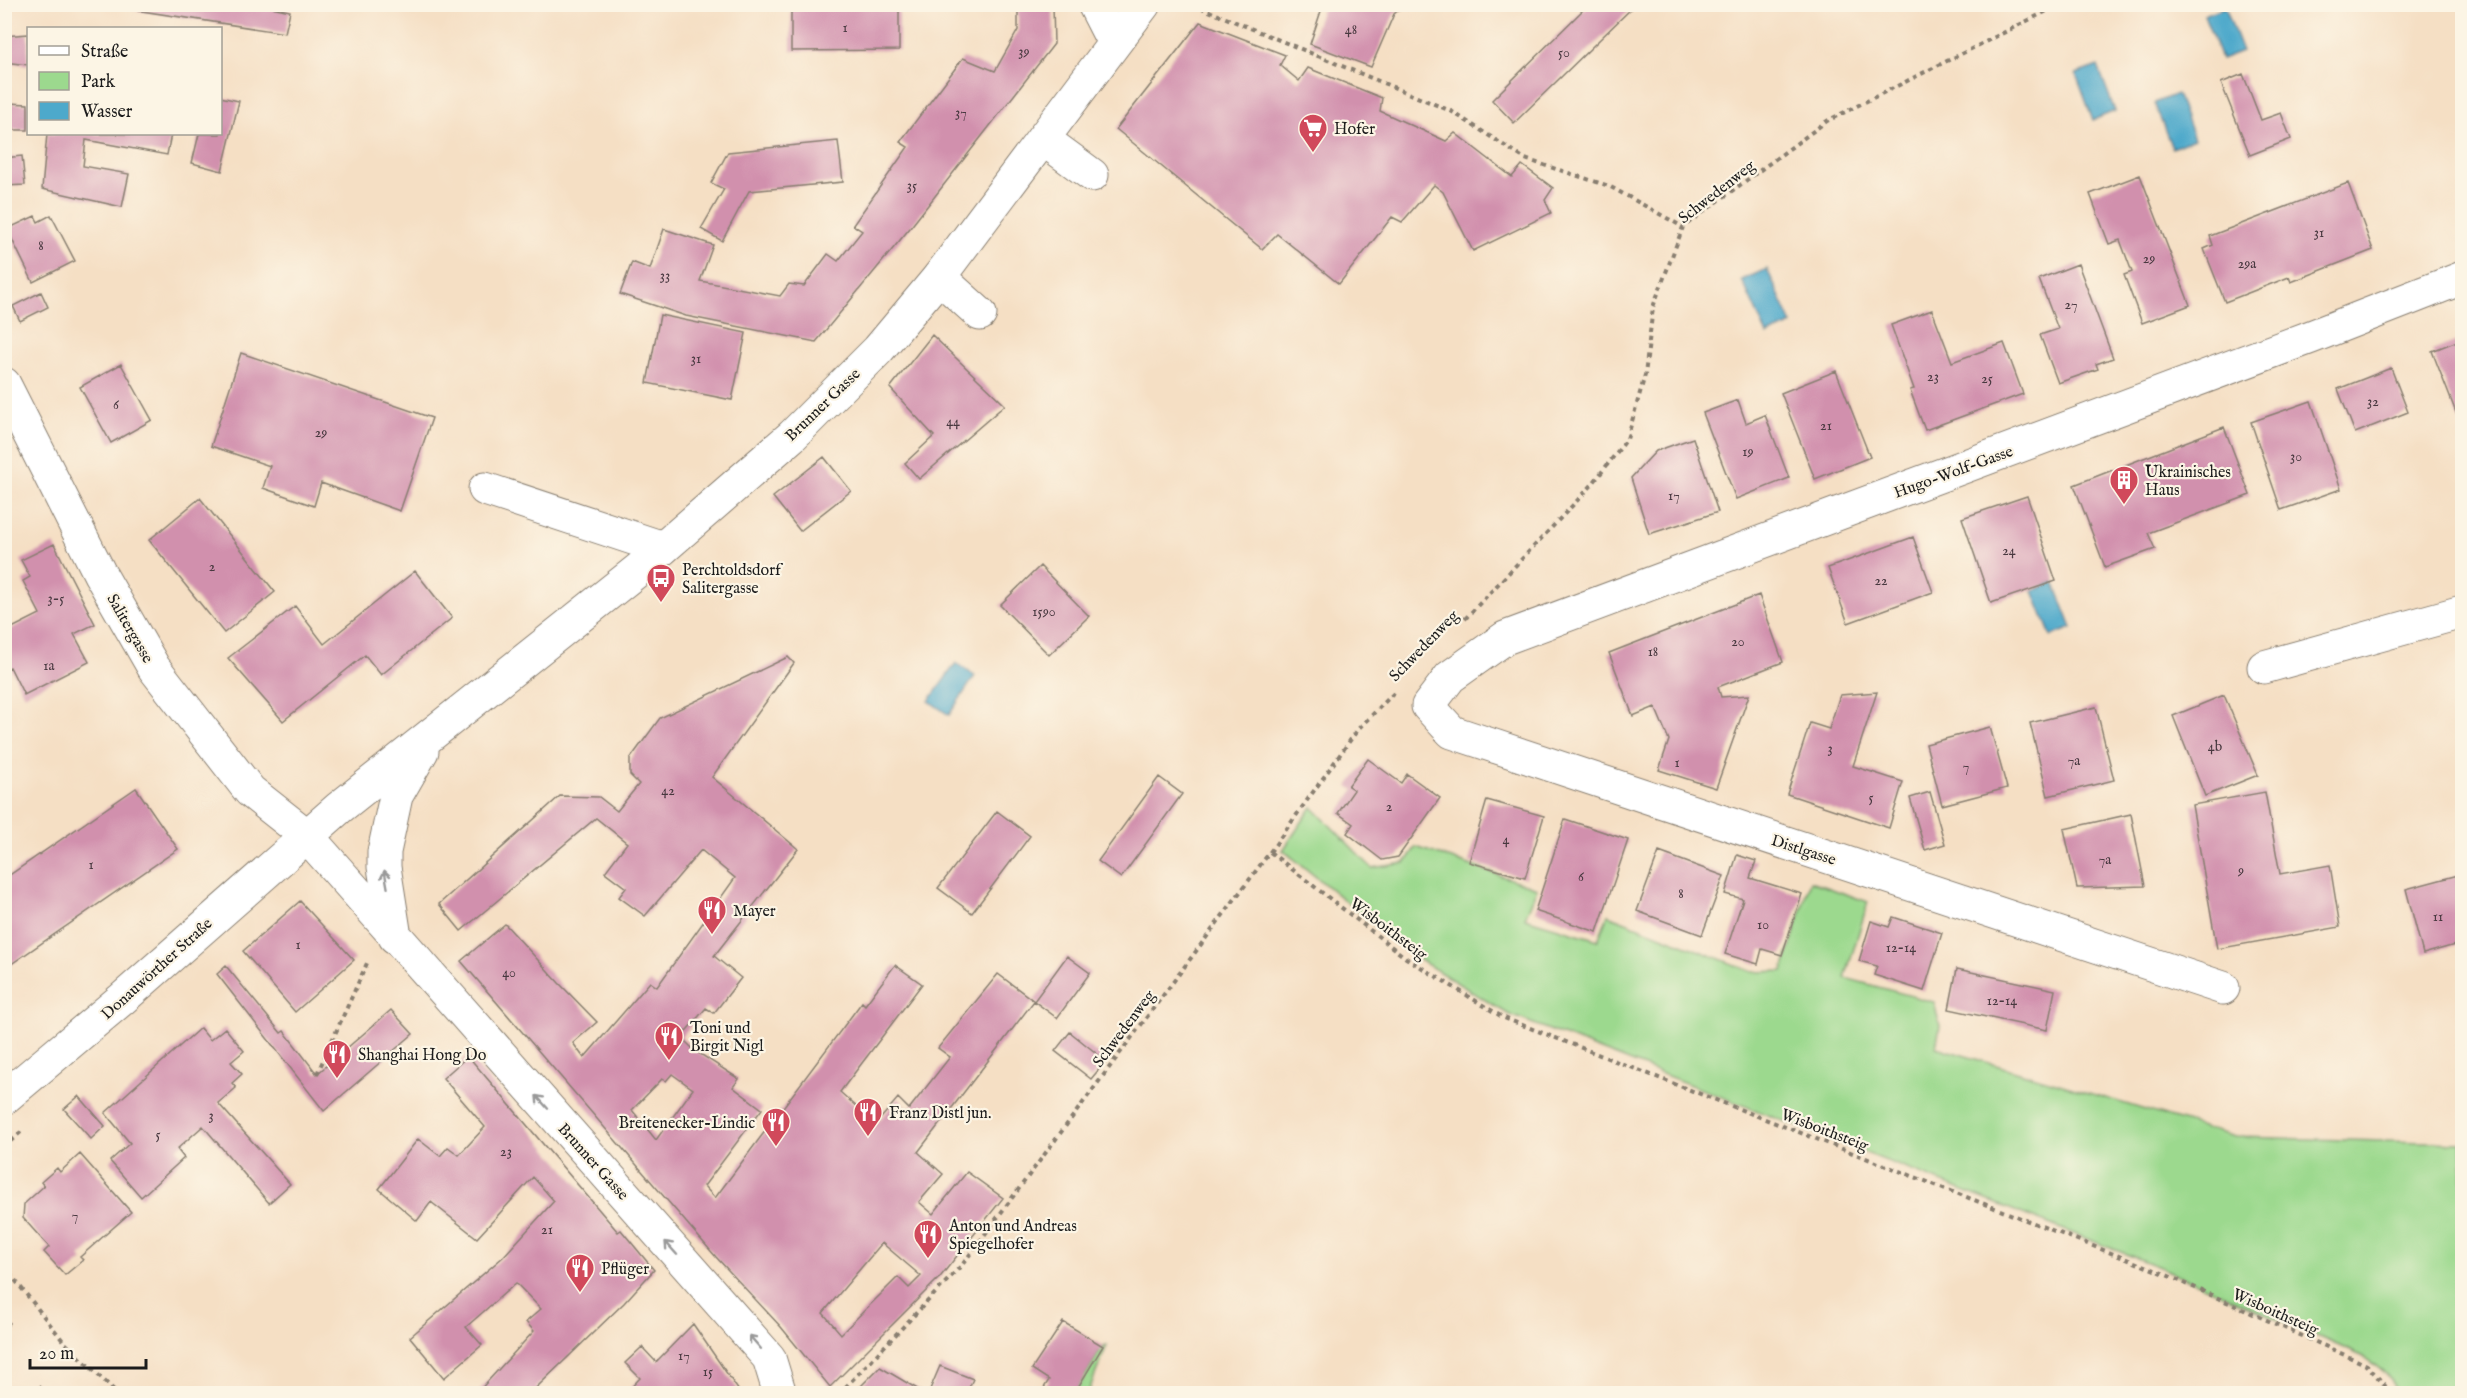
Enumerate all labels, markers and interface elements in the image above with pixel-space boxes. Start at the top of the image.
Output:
house number: 1 [842,19,848,37]
house number: 48 [1345,21,1357,39]
legend [27,27,222,135]
text: Straße [81,41,128,64]
house number: 39 [1018,43,1030,61]
house number: 50 [1558,44,1570,62]
text: Park [81,71,116,94]
text: Wasser [81,101,133,124]
house number: 37 [955,104,967,122]
supermarket icon: Hofer [1297,112,1329,154]
place label: Hofer [1334,120,1375,140]
street label: Schwedenweg [1675,156,1760,229]
house number: 35 [907,177,917,195]
house number: 31 [2314,224,2324,242]
house number: 8 [38,237,44,255]
house number: 29 [2143,250,2155,268]
house number: 29a [2238,255,2257,273]
house number: 33 [660,267,670,285]
house number: 27 [2065,296,2077,314]
house number: 31 [691,350,701,368]
street label: Brunner Gasse [782,365,865,446]
house number: 23 [1927,368,1939,386]
house number: 25 [1981,370,1993,388]
house number: 32 [2367,393,2379,411]
house number: 6 [113,396,120,414]
house number: 44 [946,413,960,431]
house number: 21 [1820,417,1832,435]
house number: 29 [315,424,327,442]
street label: Hugo-Wolf-Gasse [1891,442,2016,504]
house number: 19 [1742,443,1754,461]
house number: 30 [2290,448,2302,466]
place label: Ukrainisches Haus [2145,463,2231,501]
building icon: Ukrainisches Haus [2108,464,2140,506]
house number: 17 [1668,487,1680,505]
house number: 24 [2002,542,2016,560]
house number: 2 [209,558,216,576]
place label: Perchtoldsdorf Salitergasse [682,561,784,599]
bus stop icon: Perchtoldsdorf Salitergasse [645,562,677,604]
house number: 22 [1874,572,1888,590]
house number: 3-5 [48,590,64,608]
street label: Salitergasse [101,591,157,667]
house number: 1590 [1032,603,1056,621]
street label: Schwedenweg [1385,606,1464,686]
house number: 20 [1731,633,1745,651]
house number: 18 [1648,643,1658,661]
house number: 1a [43,657,56,675]
house number: 4b [2208,738,2222,756]
house number: 3 [1827,740,1833,758]
house number: 7a [2068,752,2081,770]
house number: 1 [1674,754,1680,772]
house number: 7 [1963,758,1969,776]
house number: 42 [661,782,675,800]
house number: 5 [1868,789,1874,807]
house number: 2 [1386,798,1393,816]
house number: 4 [1503,831,1510,849]
street label: Distlgasse [1769,831,1838,871]
house number: 7a [2099,851,2112,869]
house number: 1 [88,856,94,874]
house number: 9 [2237,862,2244,880]
house number: 6 [1578,868,1585,886]
one-way arrow [380,870,391,889]
house number: 8 [1678,885,1684,903]
restaurant icon: Mayer [696,894,728,936]
street label: Wisboithsteig [1345,894,1431,965]
place label: Mayer [733,902,776,922]
house number: 11 [2433,908,2443,926]
street label: Donauwörther Straße [98,914,217,1025]
house number: 10 [1757,916,1769,934]
house number: 1 [295,936,301,954]
house number: 12-14 [1886,939,1916,957]
house number: 40 [502,964,516,982]
street label: Schwedenweg [1089,986,1160,1072]
house number: 12-14 [1987,992,2017,1010]
place label: Toni und Birgit Nigl [690,1019,764,1057]
restaurant icon: Toni und Birgit Nigl [653,1020,685,1062]
restaurant icon: Shanghai Hong Do [321,1038,353,1080]
place label: Shanghai Hong Do [358,1046,487,1066]
one-way arrow [535,1095,549,1110]
restaurant icon: Franz Distl jun. [852,1096,884,1138]
place label: Franz Distl jun. [889,1104,991,1124]
street label: Wisboithsteig [1778,1105,1871,1157]
restaurant icon: Breitenecker-Lindic [760,1106,792,1148]
house number: 3 [208,1107,214,1125]
place label: Breitenecker-Lindic [618,1114,755,1134]
street label: Brunner Gasse [553,1120,632,1205]
house number: 5 [155,1126,161,1144]
house number: 23 [500,1143,512,1161]
house number: 7 [72,1207,78,1225]
place label: Anton und Andreas Spiegelhofer [948,1217,1077,1255]
restaurant icon: Anton und Andreas Spiegelhofer [912,1218,944,1260]
house number: 21 [541,1221,553,1239]
one-way arrow [664,1241,678,1256]
restaurant icon: Pflüger [564,1252,596,1294]
place label: Pflüger [601,1260,649,1280]
street label: Wisboithsteig [2229,1285,2322,1341]
scale bar [30,1332,146,1370]
one-way arrow [748,1334,761,1350]
text: 20 m [39,1343,74,1366]
house number: 17 [678,1347,690,1365]
house number: 15 [703,1363,713,1381]

